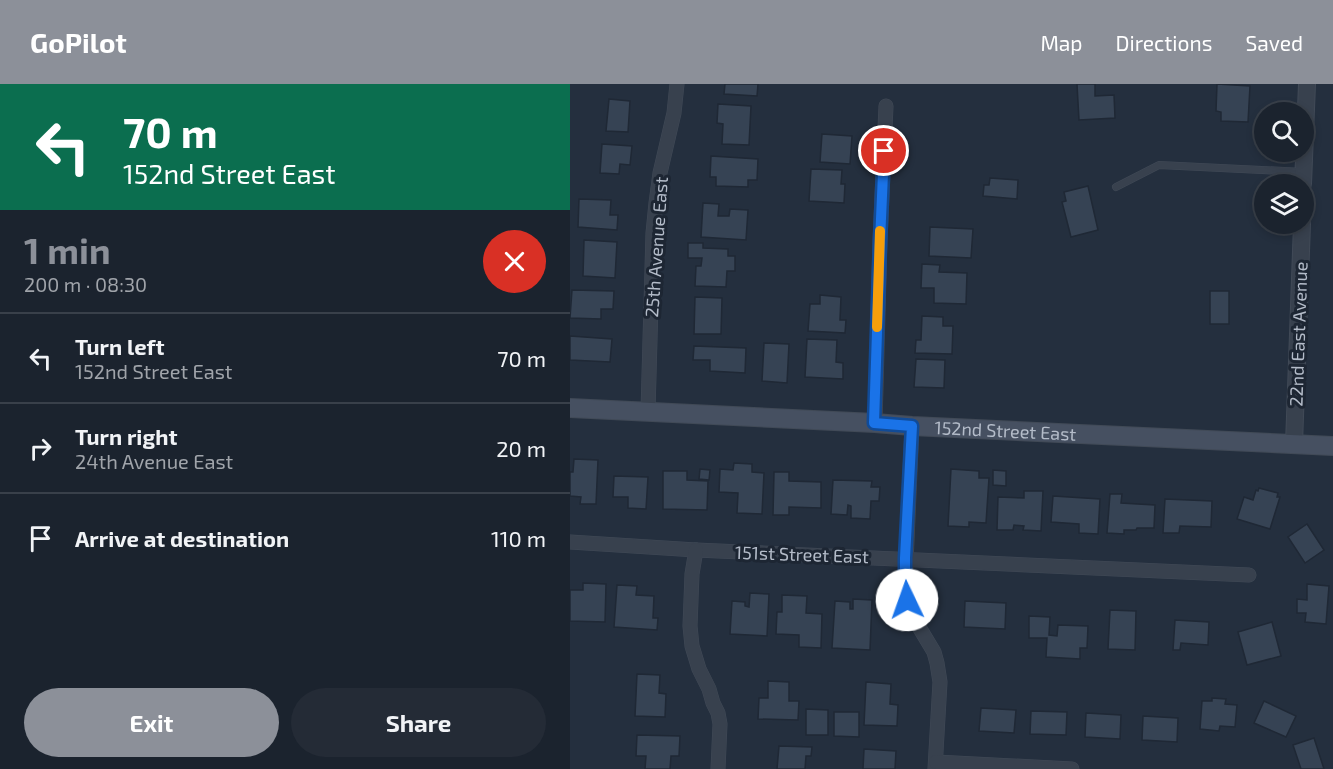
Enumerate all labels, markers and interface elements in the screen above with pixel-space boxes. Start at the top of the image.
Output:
text: GoPilot [30,25,127,59]
text: Map [1040,30,1083,55]
text: Directions [1116,30,1212,55]
text: Saved [1245,30,1303,55]
map controls [1254,102,1314,234]
button: search [1254,102,1314,162]
text: 70 m [123,106,218,156]
icon: left [24,108,102,186]
pin [858,125,909,176]
icon: arrive [867,134,900,167]
text: 152nd Street East [123,157,336,189]
button: layers [1254,174,1314,234]
street label: 25th Avenue East [640,176,672,318]
text: 1 min [24,228,111,271]
button: close [483,230,546,293]
street label: 22nd East Avenue [1284,261,1312,407]
text: 200 m · 08:30 [24,272,147,296]
text: Turn left [75,333,164,359]
icon: left [24,342,57,375]
text: 70 m [497,345,546,371]
text: 152nd Street East [75,359,232,383]
street label: 152nd Street East [934,416,1077,445]
text: Turn right [75,423,177,449]
icon: right [24,432,57,465]
text: 20 m [496,435,546,461]
text: 24th Avenue East [75,449,233,473]
icon: arrive [24,522,57,555]
text: Arrive at destination [75,525,289,551]
text: 110 m [491,525,546,551]
street label: 151st Street East [735,541,869,567]
position arrow [875,568,939,632]
button: Exit [24,688,279,757]
button: Share [291,688,546,757]

